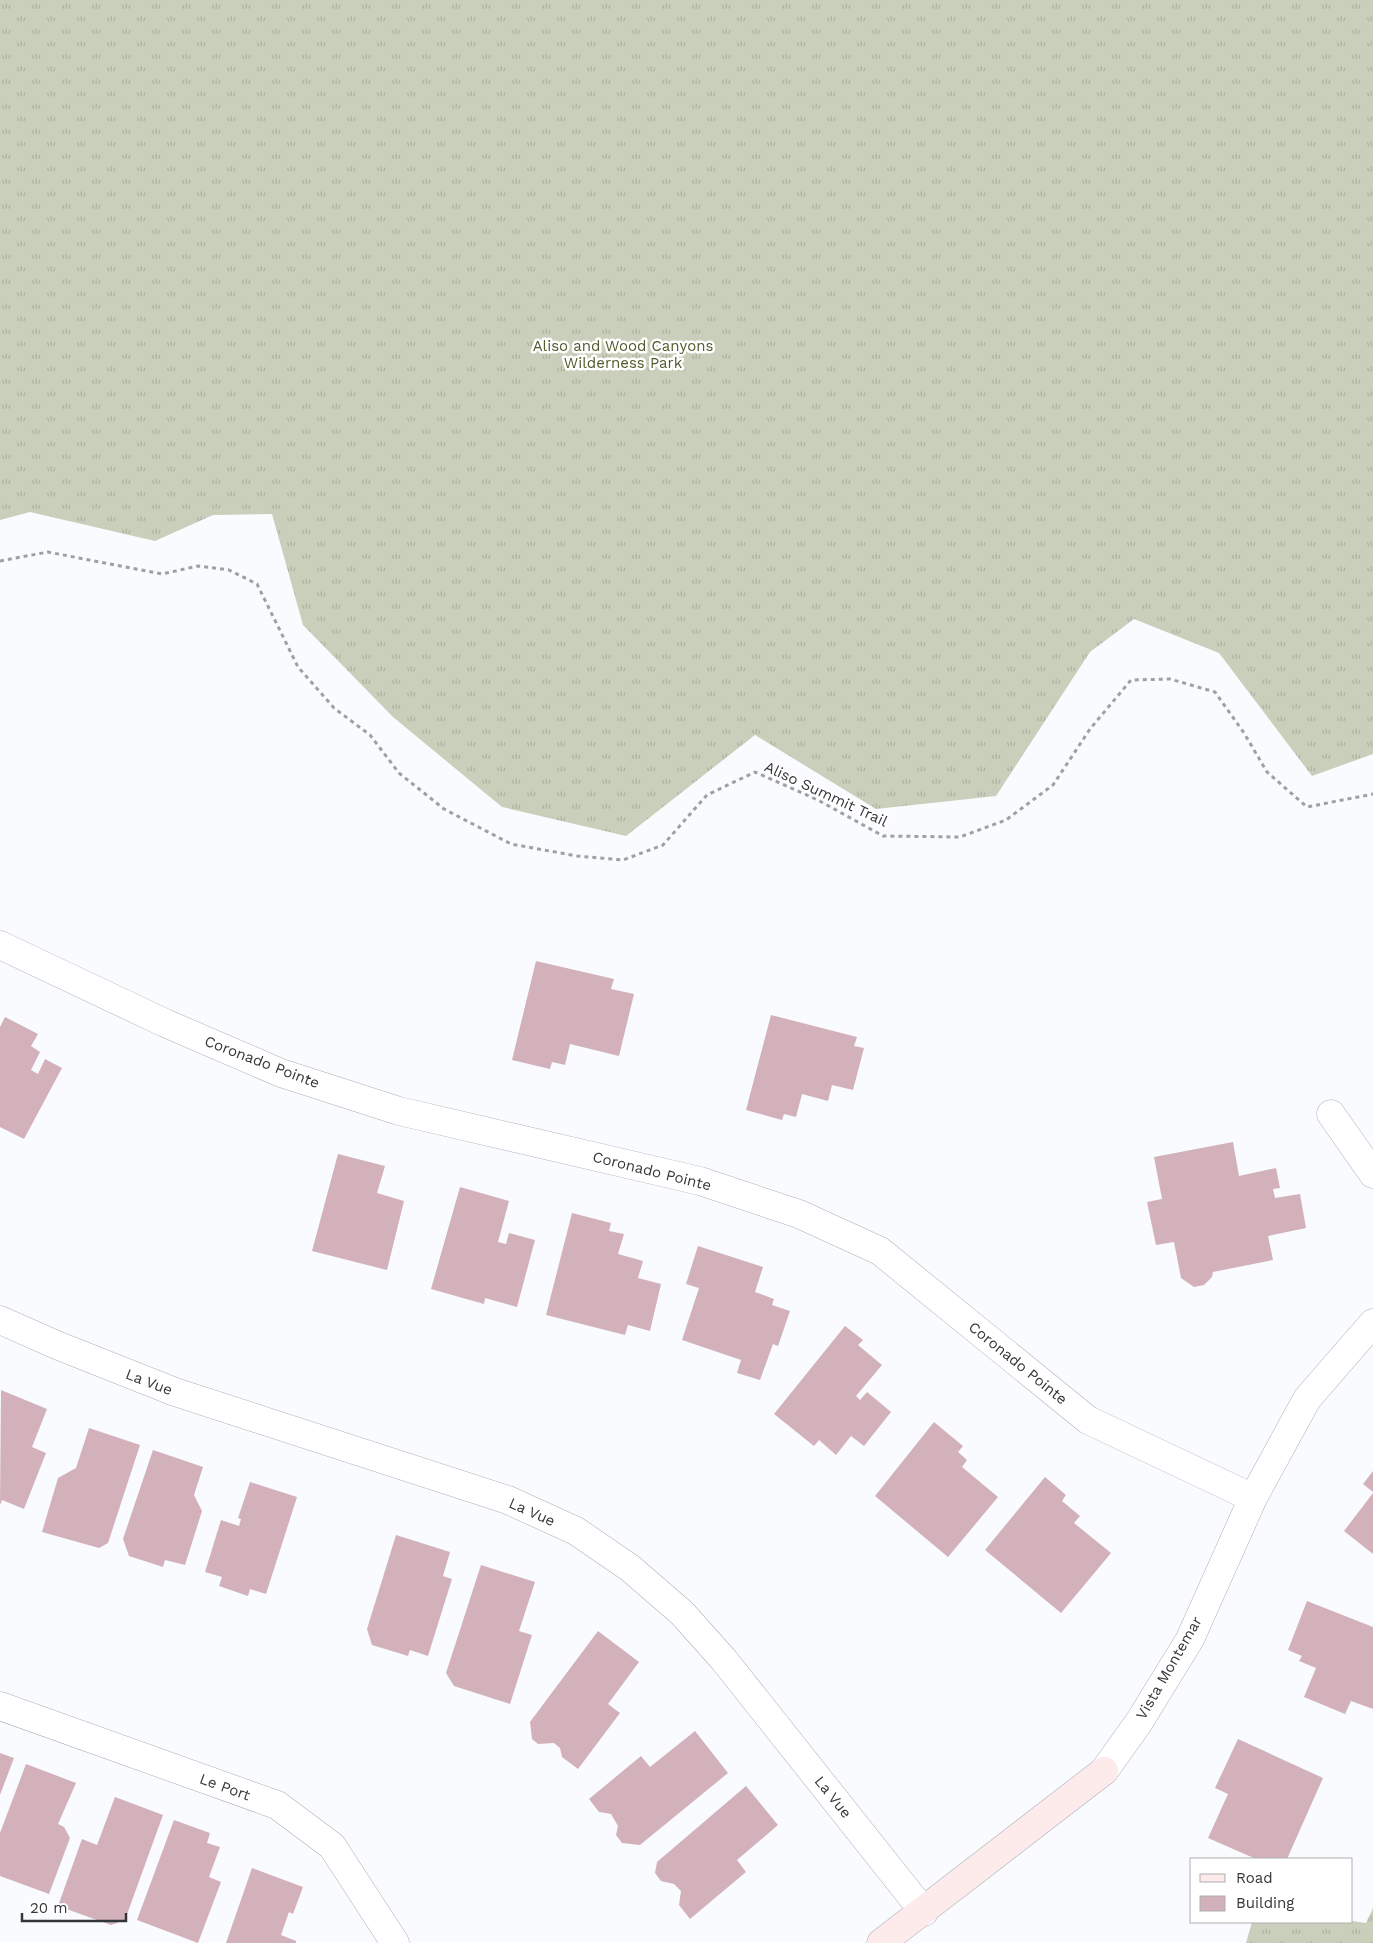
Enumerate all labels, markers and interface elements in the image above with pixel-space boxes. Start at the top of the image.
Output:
park label: Aliso and Wood Canyons Wilderness Park [533,337,713,372]
street label: Aliso Summit Trail [762,758,891,831]
street label: Coronado Pointe [202,1032,322,1092]
street label: Coronado Pointe [591,1148,713,1194]
street label: Coronado Pointe [965,1318,1071,1408]
street label: La Vue [123,1365,175,1399]
street label: La Vue [506,1494,558,1530]
street label: Vista Montemar [1132,1613,1206,1723]
street label: Le Port [197,1770,253,1805]
street label: La Vue [811,1772,855,1822]
legend [1190,1858,1353,1923]
text: Road [1236,1869,1273,1887]
scale bar [22,1890,126,1922]
text: Building [1236,1894,1294,1912]
text: 20 m [30,1899,68,1917]

